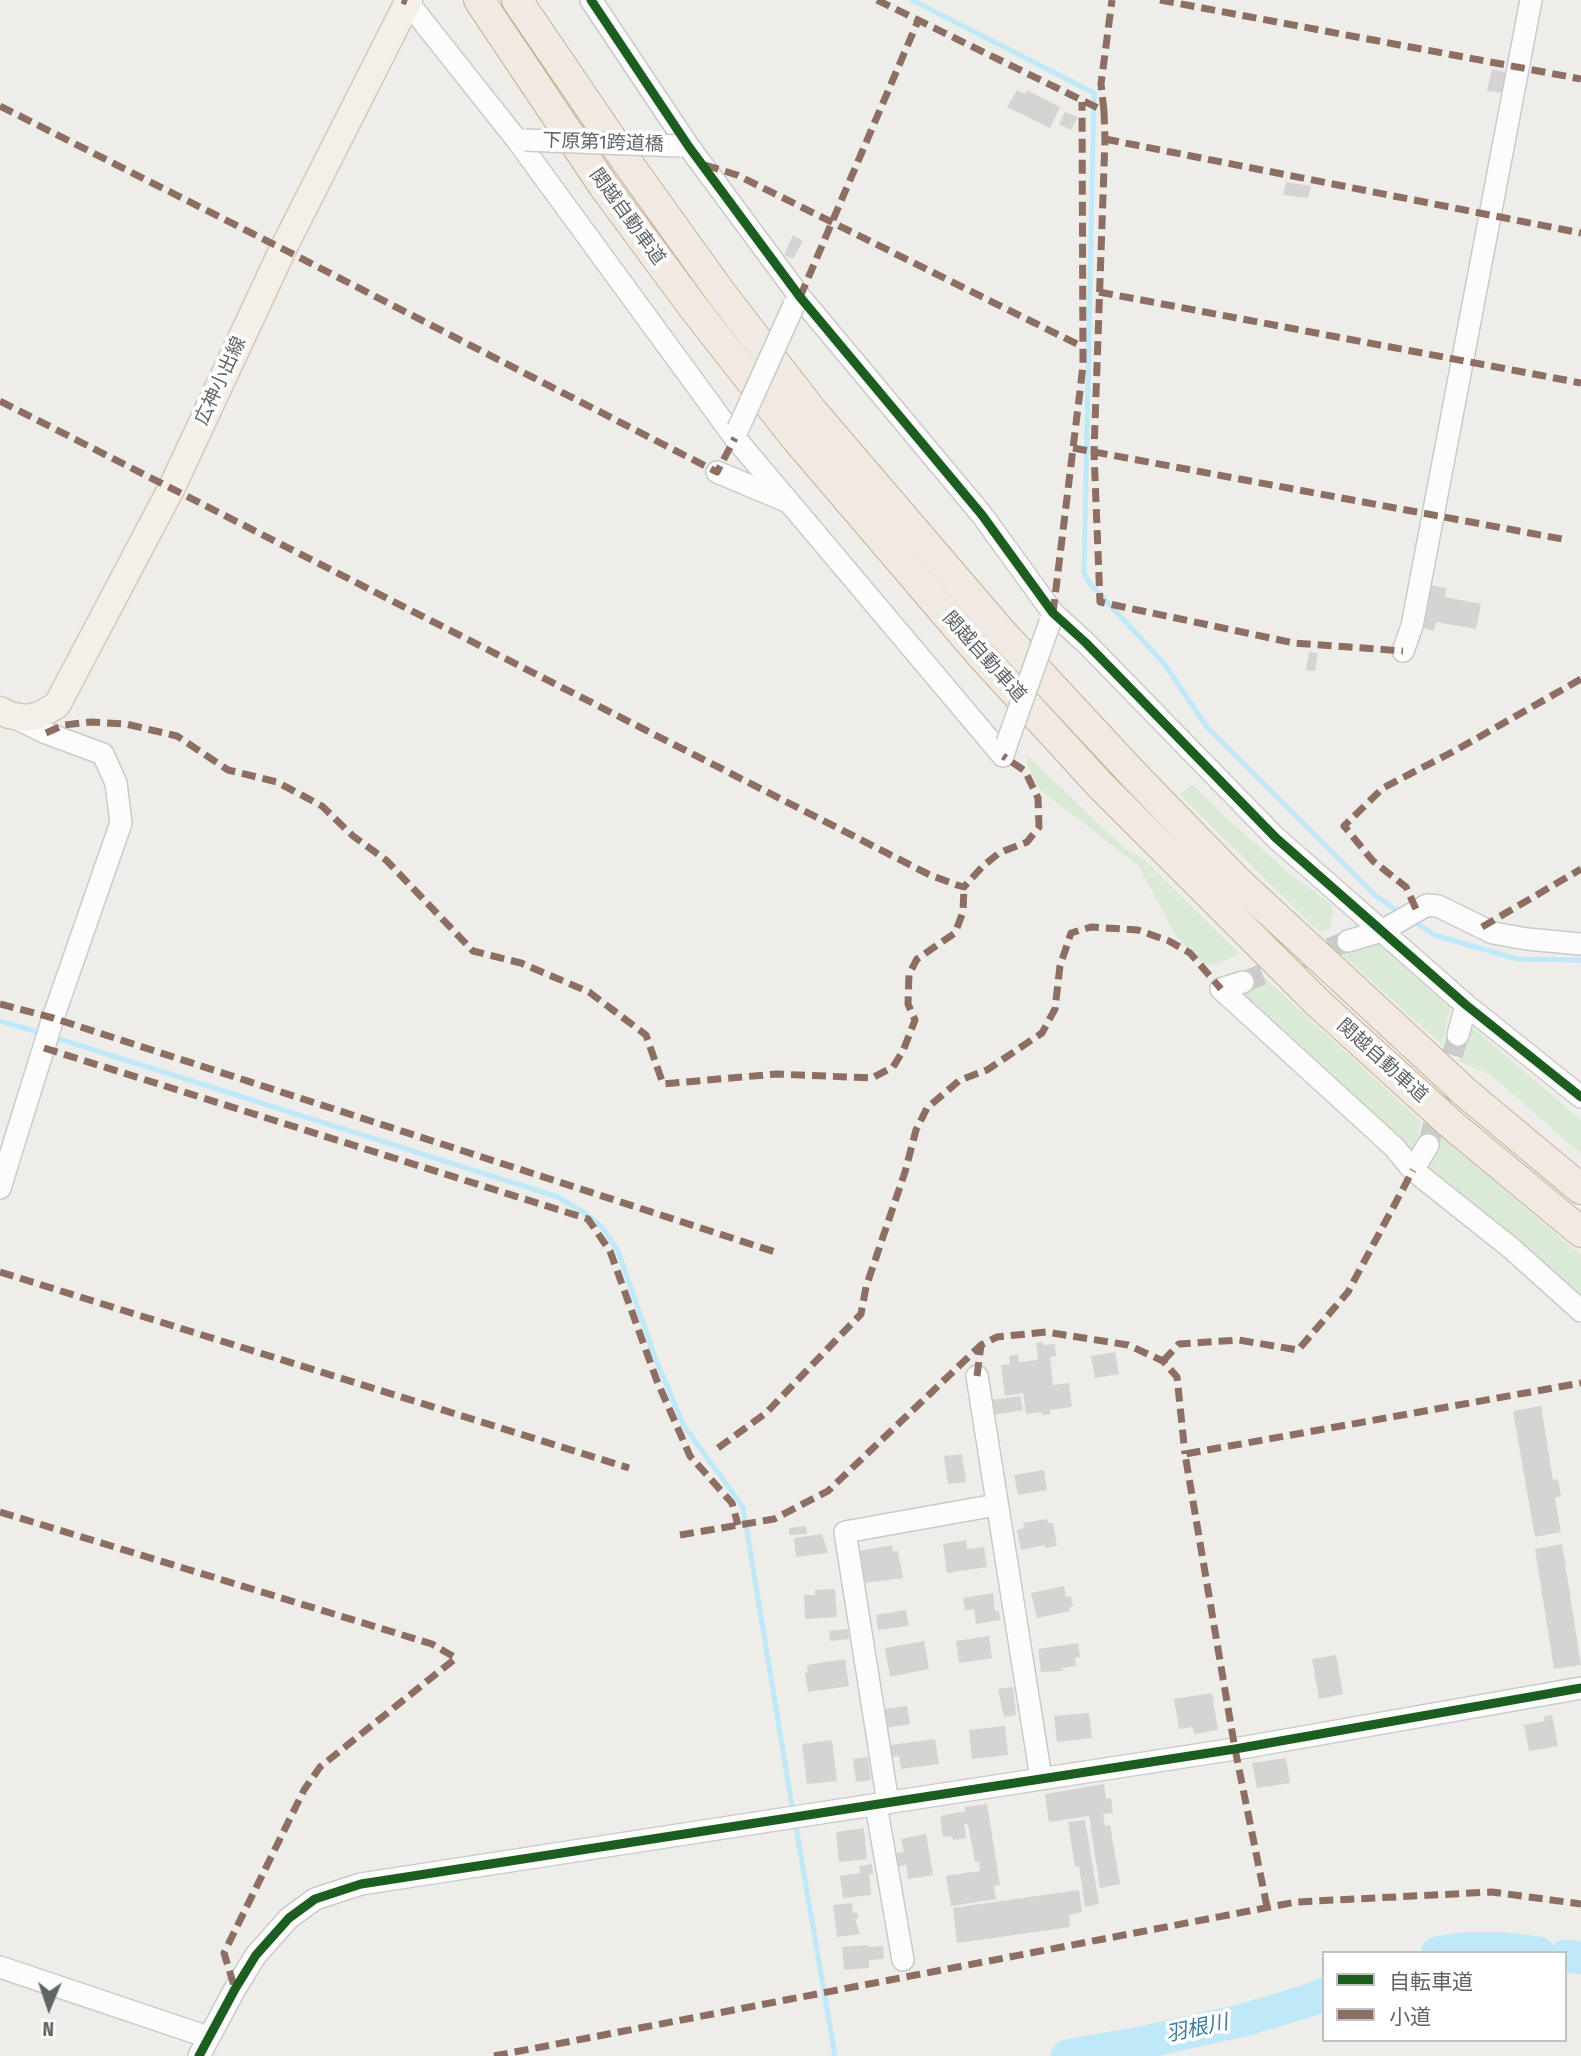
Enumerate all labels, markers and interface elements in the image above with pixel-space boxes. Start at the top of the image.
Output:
street label: 下原第1跨道橋 [542,129,664,157]
street label: 関越自動車道 [584,164,670,270]
street label: 広神小出線 [191,333,251,429]
street label: 関越自動車道 [937,607,1031,707]
street label: 関越自動車道 [1332,1014,1432,1108]
legend [1322,1951,1567,2042]
text: 自転車道 [1389,1969,1473,1995]
north arrow [14,1972,84,2042]
text: 小道 [1389,2004,1431,2030]
water label: 羽根川 [1164,2010,1230,2048]
text: N [42,2017,54,2040]

